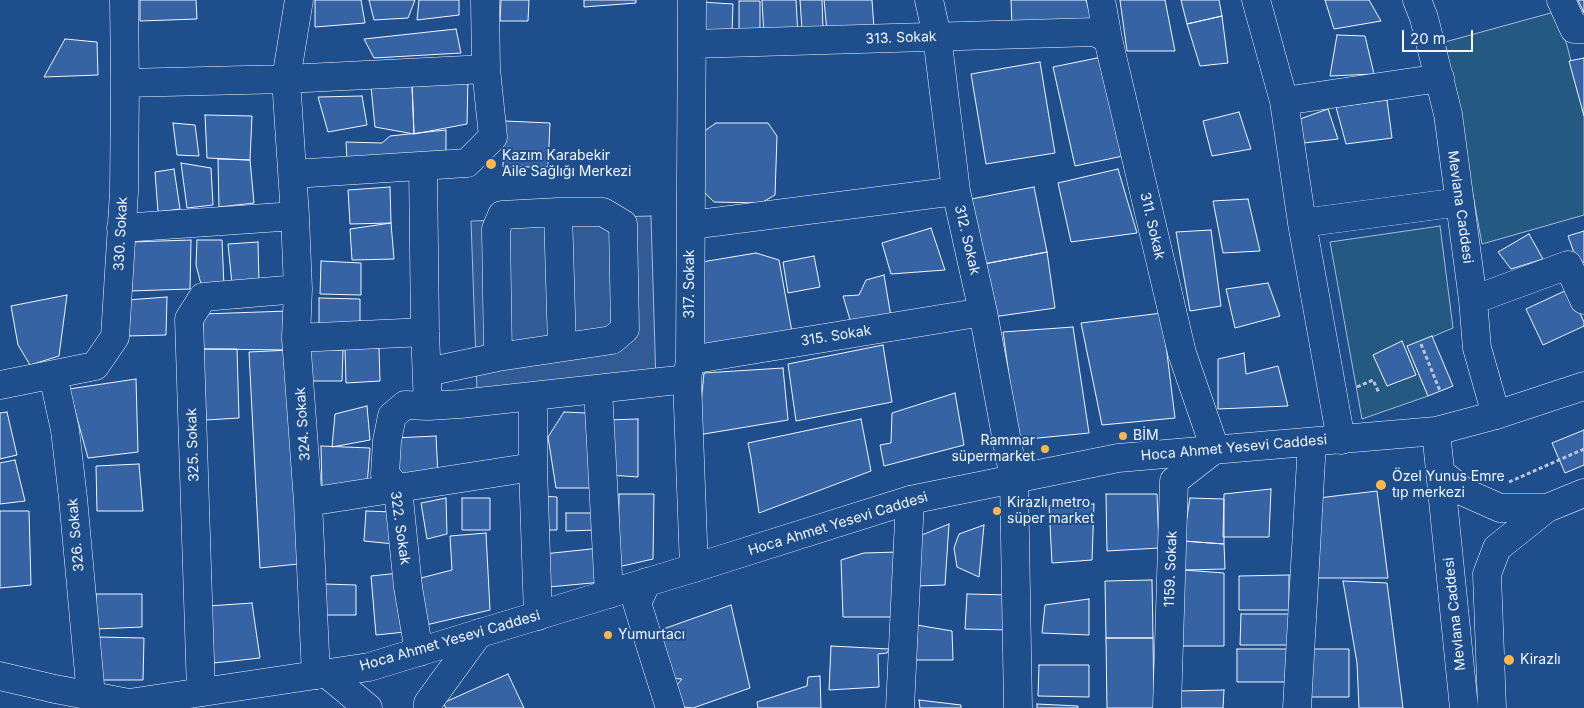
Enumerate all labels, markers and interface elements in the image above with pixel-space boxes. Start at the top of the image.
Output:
scale bar [1404,20,1475,52]
street label: 313. Sokak [865,28,937,48]
text: 20 m [1410,29,1446,48]
place label: Kazım Karabekir Aile Sağlığı Merkezi [502,148,631,180]
street label: Mevlana Caddesi [1444,149,1476,265]
marker: Kazım Karabekir Aile Sağlığı Merkezi [484,157,498,171]
street label: 311. Sokak [1136,191,1168,261]
street label: 330. Sokak [111,196,131,272]
street label: 312. Sokak [951,203,983,277]
street label: 317. Sokak [682,249,698,319]
street label: 315. Sokak [800,322,872,350]
street label: 324. Sokak [292,386,314,462]
street label: 325. Sokak [183,408,203,482]
place label: BİM [1133,428,1159,444]
marker: BİM [1117,430,1129,442]
street label: Hoca Ahmet Yesevi Caddesi [1140,431,1328,465]
place label: Rammar süpermarket [951,433,1035,466]
marker: Rammar süpermarket [1039,443,1051,455]
place label: Özel Yunus Emre tıp merkezi [1392,469,1505,502]
marker: Özel Yunus Emre tıp merkezi [1374,478,1388,492]
street label: Hoca Ahmet Yesevi Caddesi [746,489,930,559]
street label: 322. Sokak [387,490,413,566]
place label: Kirazlı metro süper market [1007,495,1094,528]
street label: 326. Sokak [64,497,88,573]
marker: Kirazlı metro süper market [991,505,1003,517]
street label: 1159. Sokak [1161,530,1181,608]
street label: Mevlana Caddesi [1441,556,1469,672]
street label: Hoca Ahmet Yesevi Caddesi [358,607,542,675]
place label: Yumurtacı [618,627,685,643]
marker: Yumurtacı [602,629,614,641]
place label: Kirazlı [1520,652,1561,668]
marker: Kirazlı [1502,653,1516,667]

